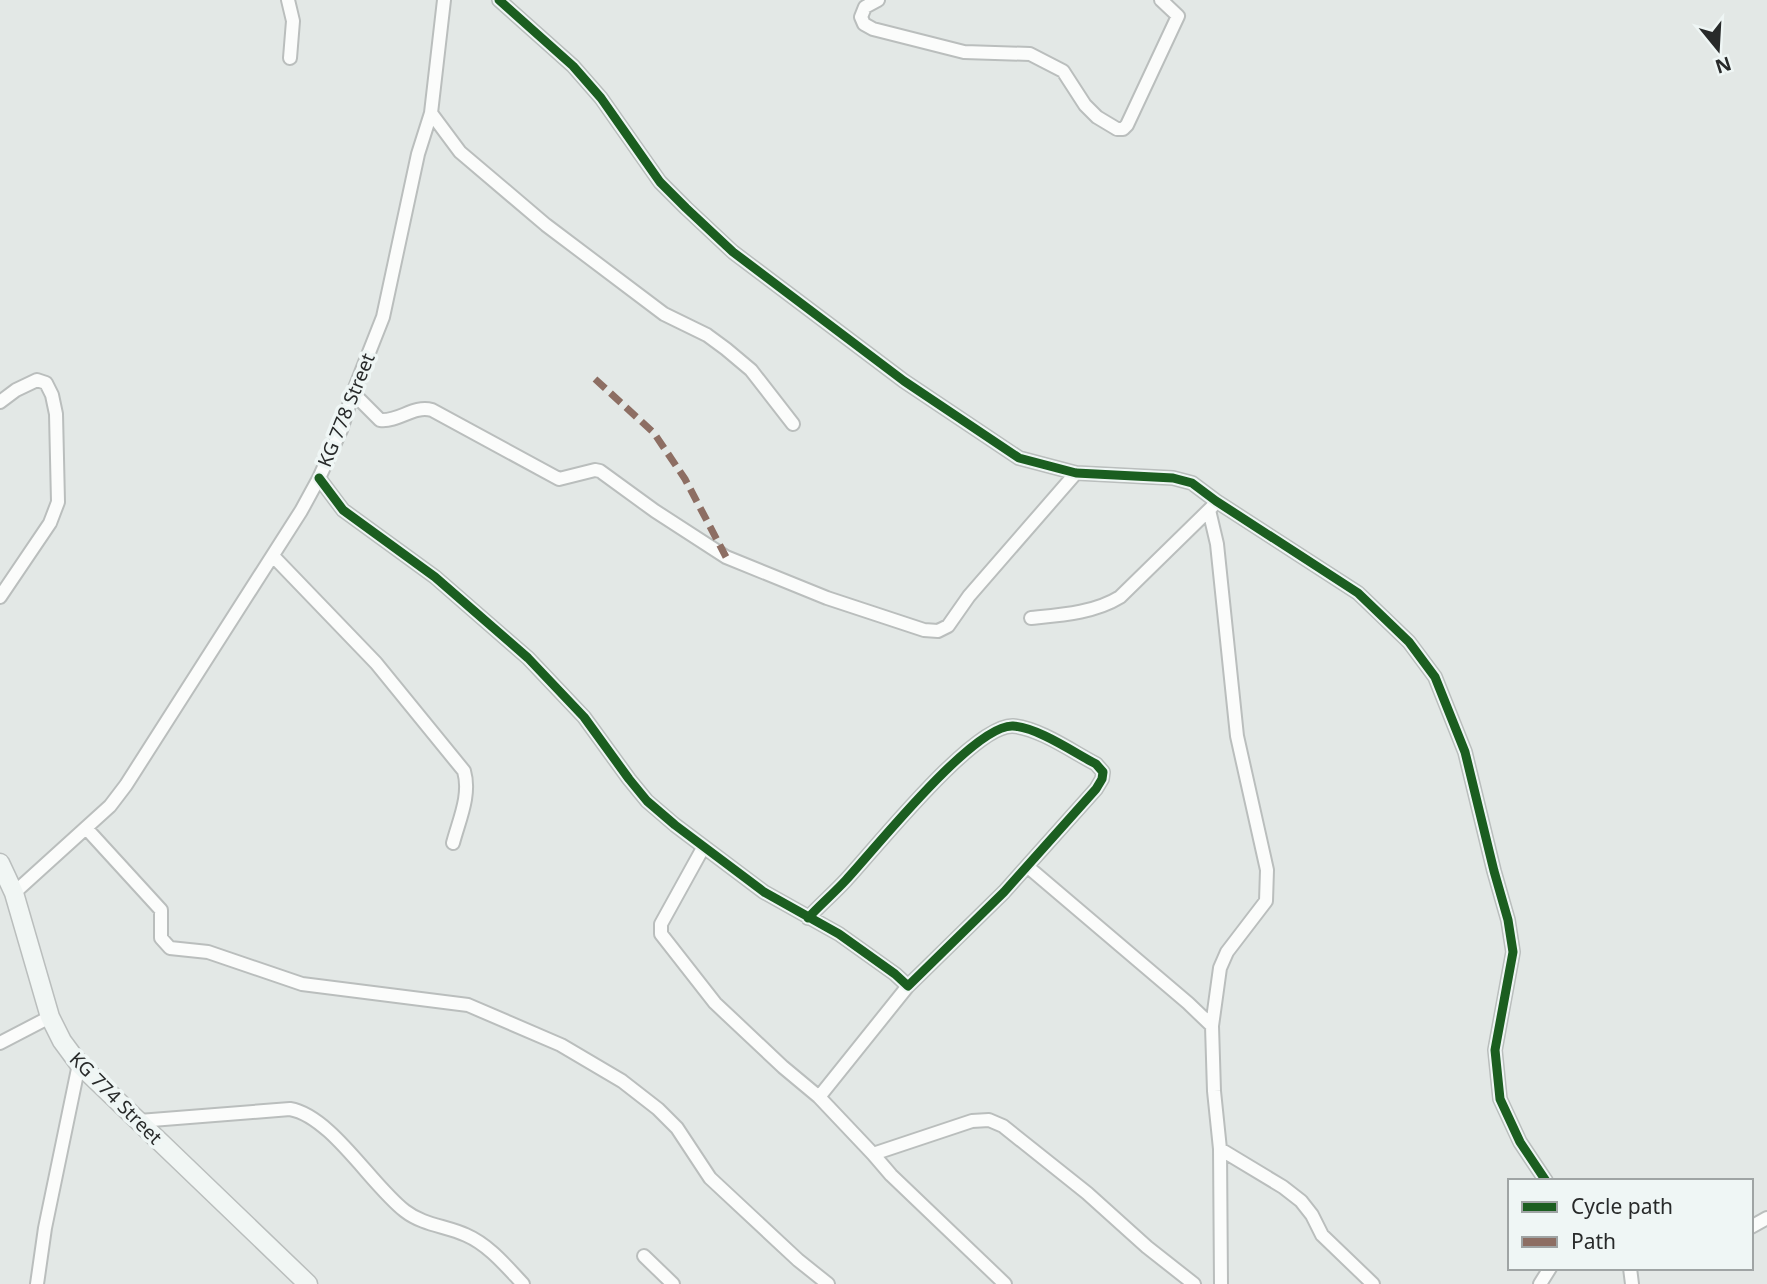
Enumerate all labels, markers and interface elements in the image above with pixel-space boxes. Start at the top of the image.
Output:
north arrow [1683,14,1753,84]
text: N [1712,50,1735,80]
street label: KG 778 Street [311,349,381,471]
street label: KG 774 Street [64,1046,168,1150]
legend [1508,1179,1753,1270]
text: Cycle path [1571,1192,1673,1220]
text: Path [1571,1227,1616,1255]

